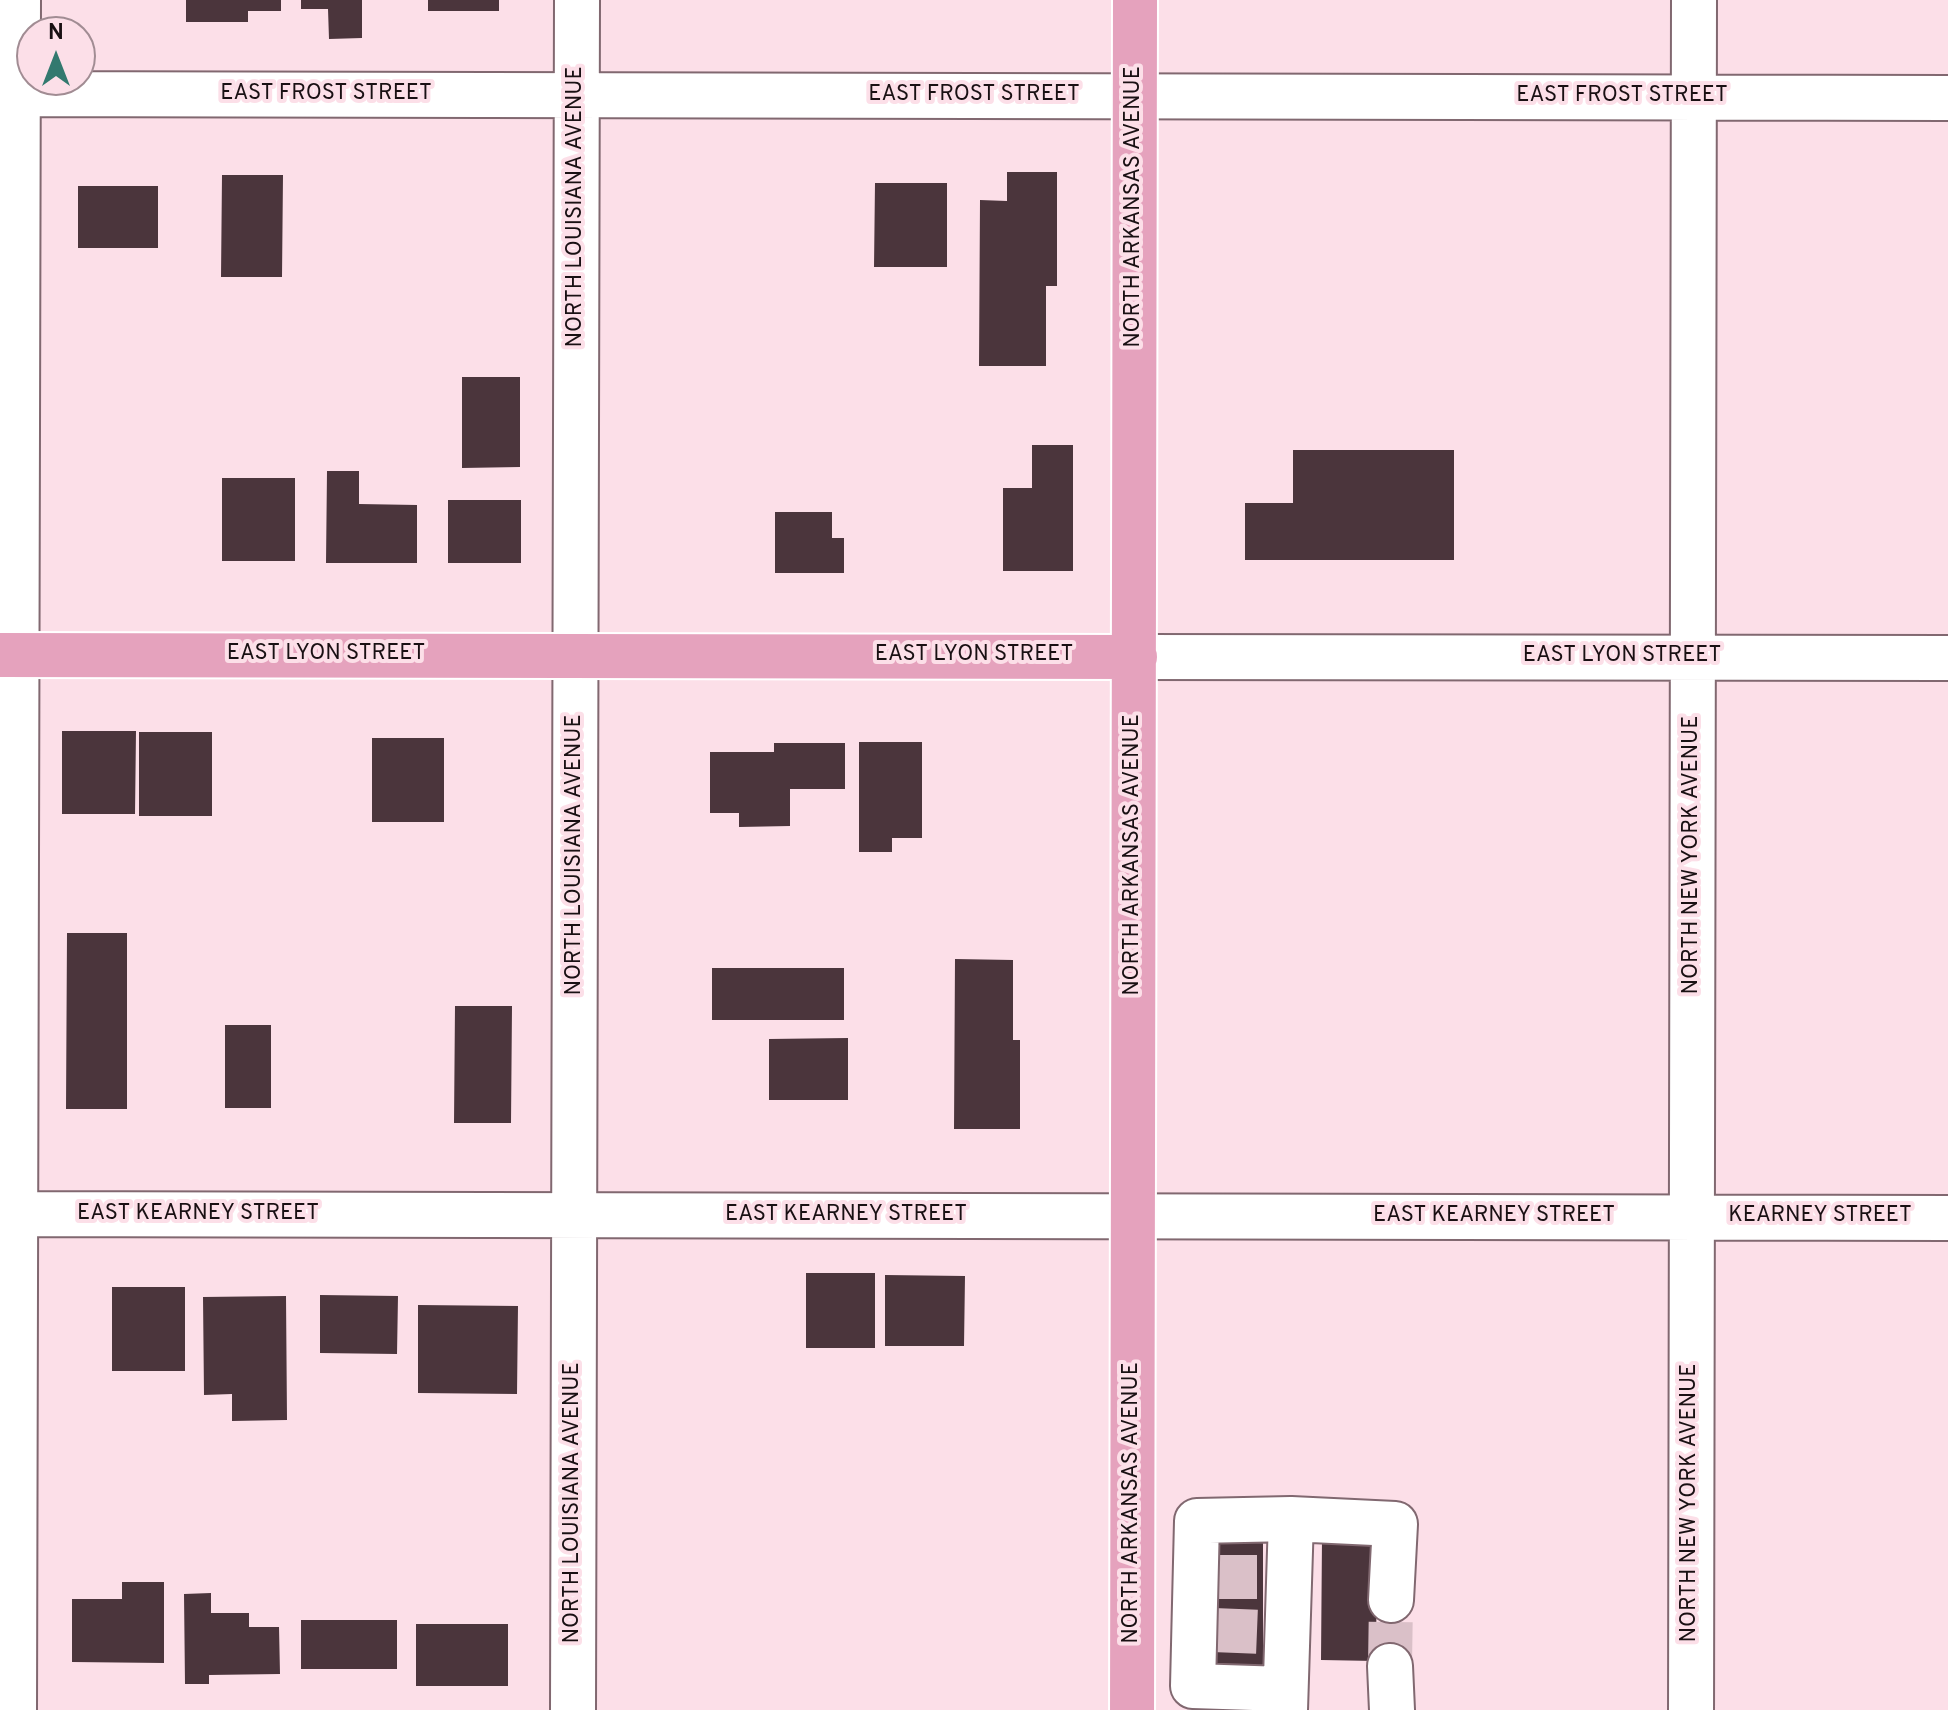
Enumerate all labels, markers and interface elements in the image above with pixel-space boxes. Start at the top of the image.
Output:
north arrow [16,16,96,96]
text: N [48,20,64,47]
street label: NORTH LOUISIANA AVENUE [564,66,590,348]
street label: NORTH ARKANSAS AVENUE [1122,66,1148,348]
street label: EAST FROST STREET [220,82,432,108]
street label: EAST FROST STREET [868,83,1080,109]
street label: EAST FROST STREET [1516,84,1728,110]
street label: EAST LYON STREET [227,642,425,668]
street label: EAST LYON STREET [875,643,1073,669]
street label: EAST LYON STREET [1523,644,1721,670]
street label: NORTH LOUISIANA AVENUE [563,714,589,996]
street label: NORTH ARKANSAS AVENUE [1121,714,1147,996]
street label: NORTH NEW YORK AVENUE [1680,716,1706,994]
street label: EAST KEARNEY STREET [77,1202,319,1228]
street label: EAST KEARNEY STREET [725,1203,967,1229]
street label: EAST KEARNEY STREET [1373,1204,1615,1230]
street label: KEARNEY STREET [1728,1204,1912,1230]
street label: NORTH LOUISIANA AVENUE [561,1362,587,1644]
street label: NORTH ARKANSAS AVENUE [1120,1362,1146,1644]
street label: NORTH NEW YORK AVENUE [1678,1364,1704,1642]

